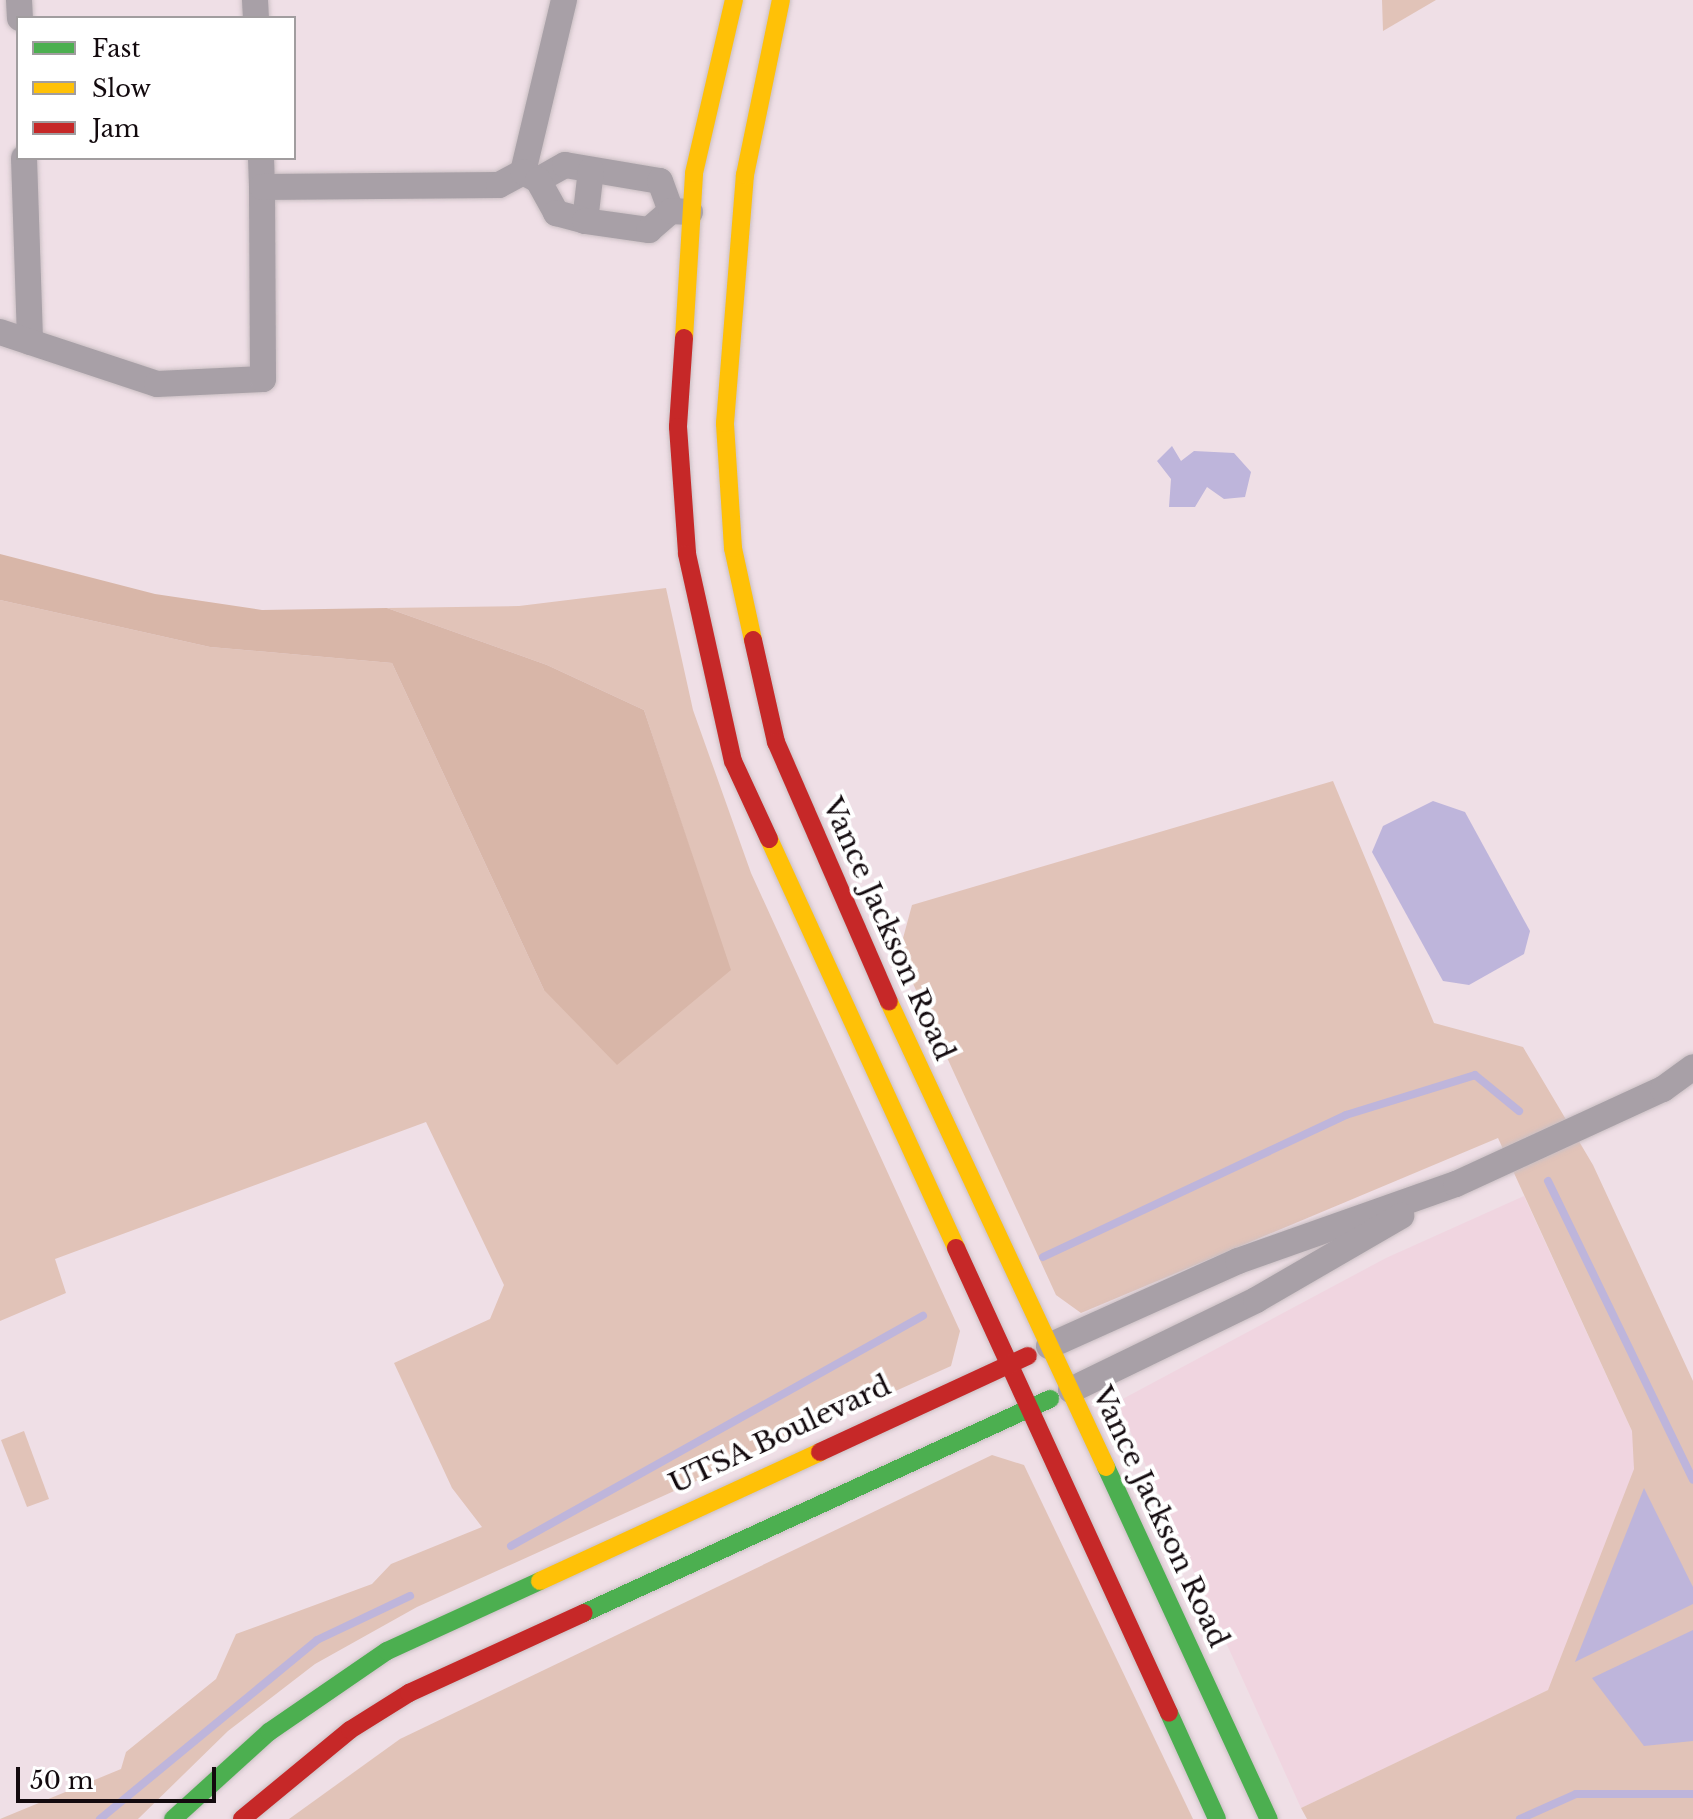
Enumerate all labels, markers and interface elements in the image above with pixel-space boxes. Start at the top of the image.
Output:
legend [16,16,296,160]
text: Fast [92,34,140,63]
text: Slow [92,74,151,103]
text: Jam [92,114,140,143]
street label: Vance Jackson Road [815,792,961,1066]
street label: UTSA Boulevard [663,1369,897,1501]
street label: Vance Jackson Road [1085,1381,1235,1653]
scale bar [20,1751,220,1801]
text: 50 m [30,1766,93,1795]

